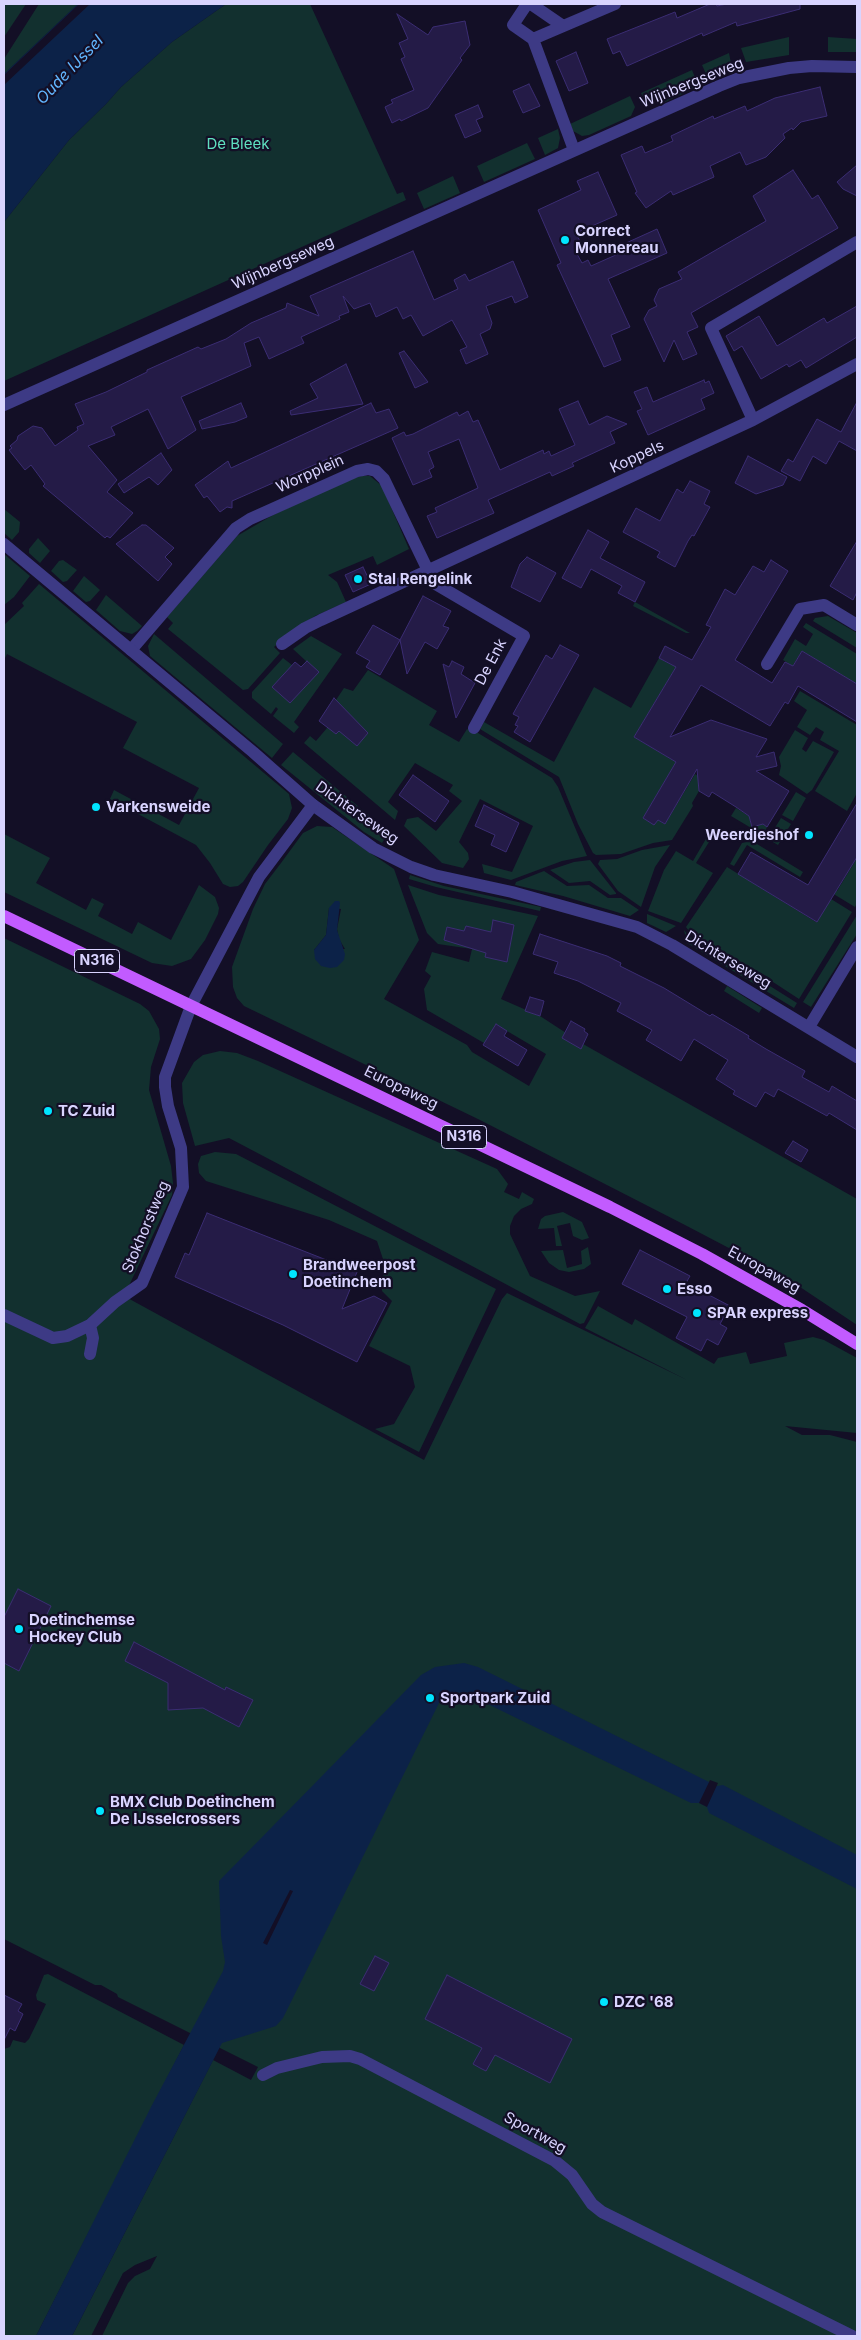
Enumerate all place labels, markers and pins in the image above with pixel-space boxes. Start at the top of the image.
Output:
place label: Correct Monnereau [575,222,659,257]
marker: Correct Monnereau [559,234,571,246]
place label: Stal Rengelink [368,570,472,588]
marker: Stal Rengelink [352,573,364,585]
place label: Varkensweide [106,798,210,816]
marker: Varkensweide [90,801,102,813]
place label: Weerdjeshof [705,826,799,844]
marker: Weerdjeshof [803,829,815,841]
place label: TC Zuid [58,1102,115,1120]
marker: TC Zuid [42,1105,54,1117]
place label: Brandweerpost Doetinchem [303,1256,416,1291]
marker: Brandweerpost Doetinchem [287,1268,299,1280]
place label: Esso [677,1280,712,1298]
marker: Esso [661,1283,673,1295]
place label: SPAR express [707,1304,808,1322]
marker: SPAR express [691,1307,703,1319]
place label: Doetinchemse Hockey Club [29,1611,135,1646]
marker: Doetinchemse Hockey Club [13,1623,25,1635]
place label: Sportpark Zuid [440,1689,550,1707]
marker: Sportpark Zuid [424,1692,436,1704]
place label: BMX Club Doetinchem De IJsselcrossers [110,1793,275,1828]
marker: BMX Club Doetinchem De IJsselcrossers [94,1805,106,1817]
place label: DZC '68 [614,1993,674,2011]
marker: DZC '68 [598,1996,610,2008]

